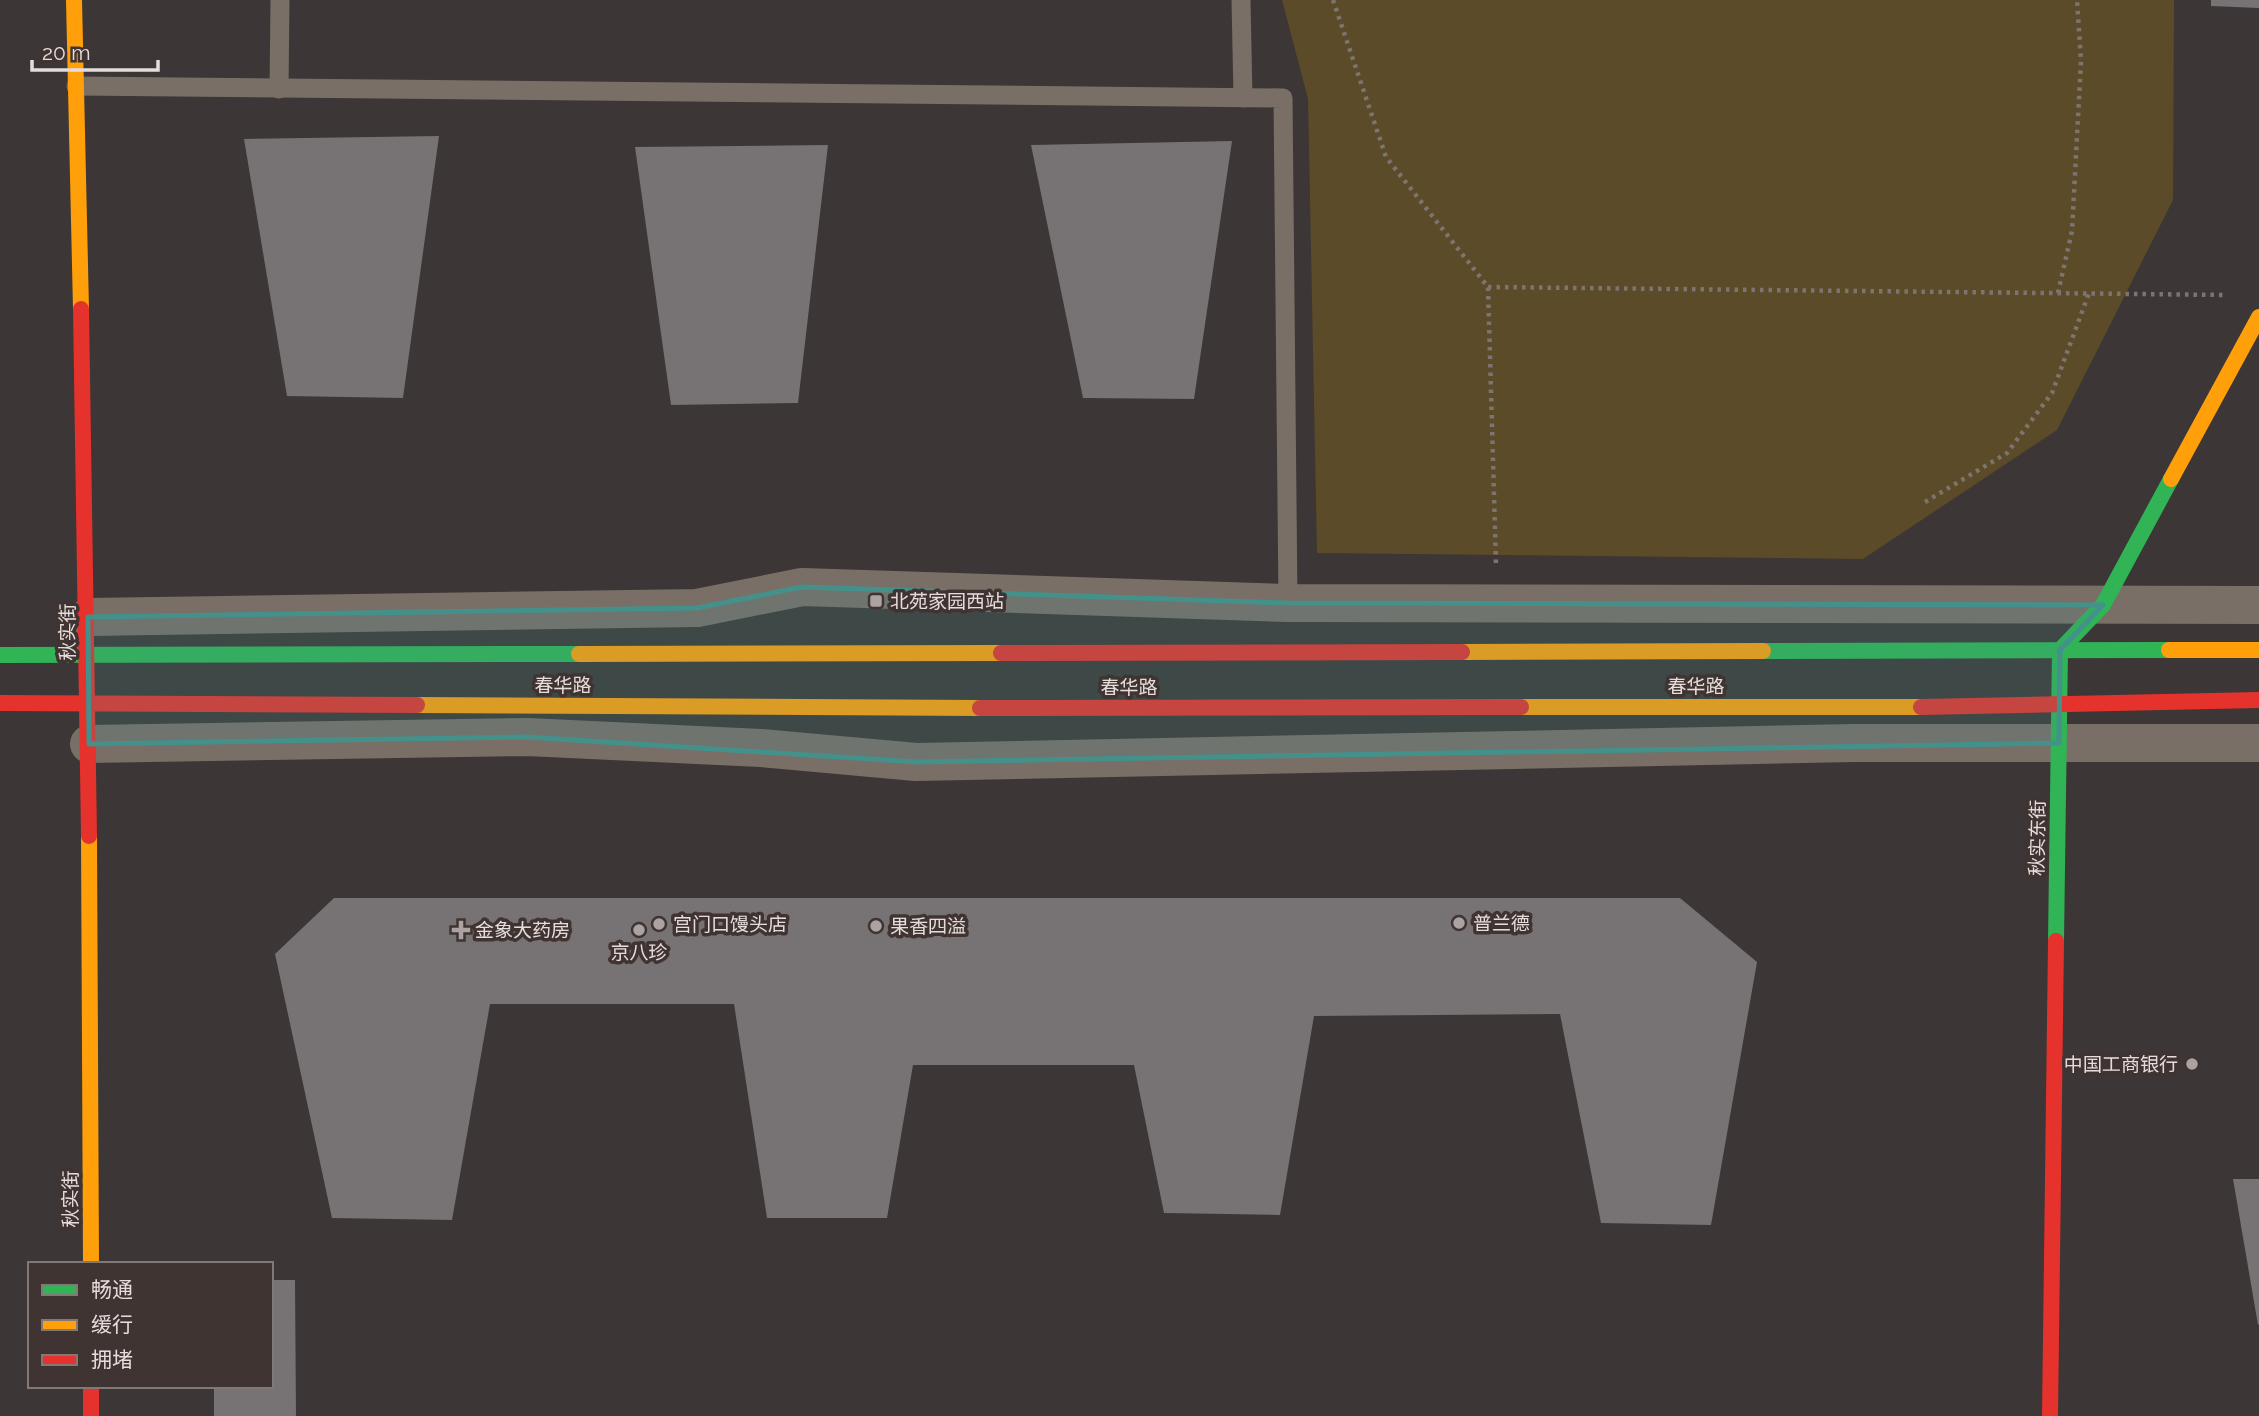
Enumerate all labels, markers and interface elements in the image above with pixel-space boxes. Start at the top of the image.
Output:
scale bar [32,28,158,72]
text: 20 m [42,40,90,65]
place label: 北苑家园西站 [890,590,1004,612]
marker: 北苑家园西站 [868,593,884,609]
street label: 秋实街 [56,603,78,661]
street label: 春华路 [534,674,592,696]
street label: 春华路 [1667,675,1725,697]
street label: 春华路 [1100,676,1158,698]
street label: 秋实东街 [2025,800,2049,876]
place label: 普兰德 [1473,912,1530,934]
place label: 宫门口馒头店 [673,913,787,935]
place label: 果香四溢 [890,915,966,937]
marker: 普兰德 [1451,915,1467,931]
marker: 宫门口馒头店 [651,916,667,932]
marker: 果香四溢 [868,918,884,934]
place label: 金象大药房 [475,919,570,941]
marker: 金象大药房 [453,922,469,938]
marker: 京八珍 [631,922,647,938]
place label: 京八珍 [610,941,668,963]
place label: 中国工商银行 [2064,1053,2178,1075]
marker: 中国工商银行 [2184,1056,2200,1072]
street label: 秋实街 [59,1170,81,1228]
legend [28,1262,273,1388]
text: 畅通 [91,1277,133,1302]
text: 缓行 [91,1312,133,1337]
text: 拥堵 [91,1347,133,1372]

